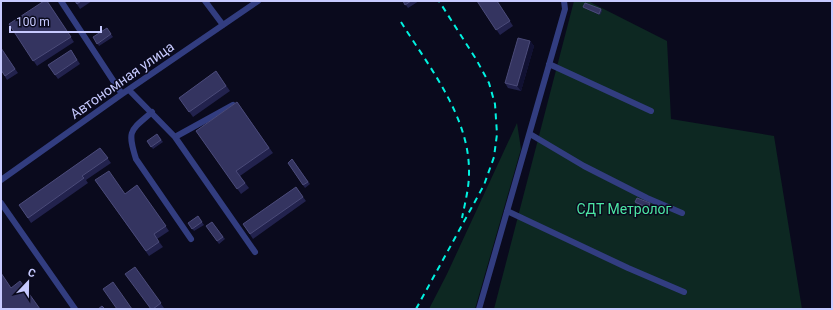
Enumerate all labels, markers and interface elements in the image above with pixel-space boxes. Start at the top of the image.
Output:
scale bar [10,8,101,34]
text: 100 m [16,15,50,29]
street label: Автономная улица [67,38,177,122]
park label: СДТ Метролог [577,201,672,217]
north arrow [8,262,48,302]
text: С [26,266,37,281]

